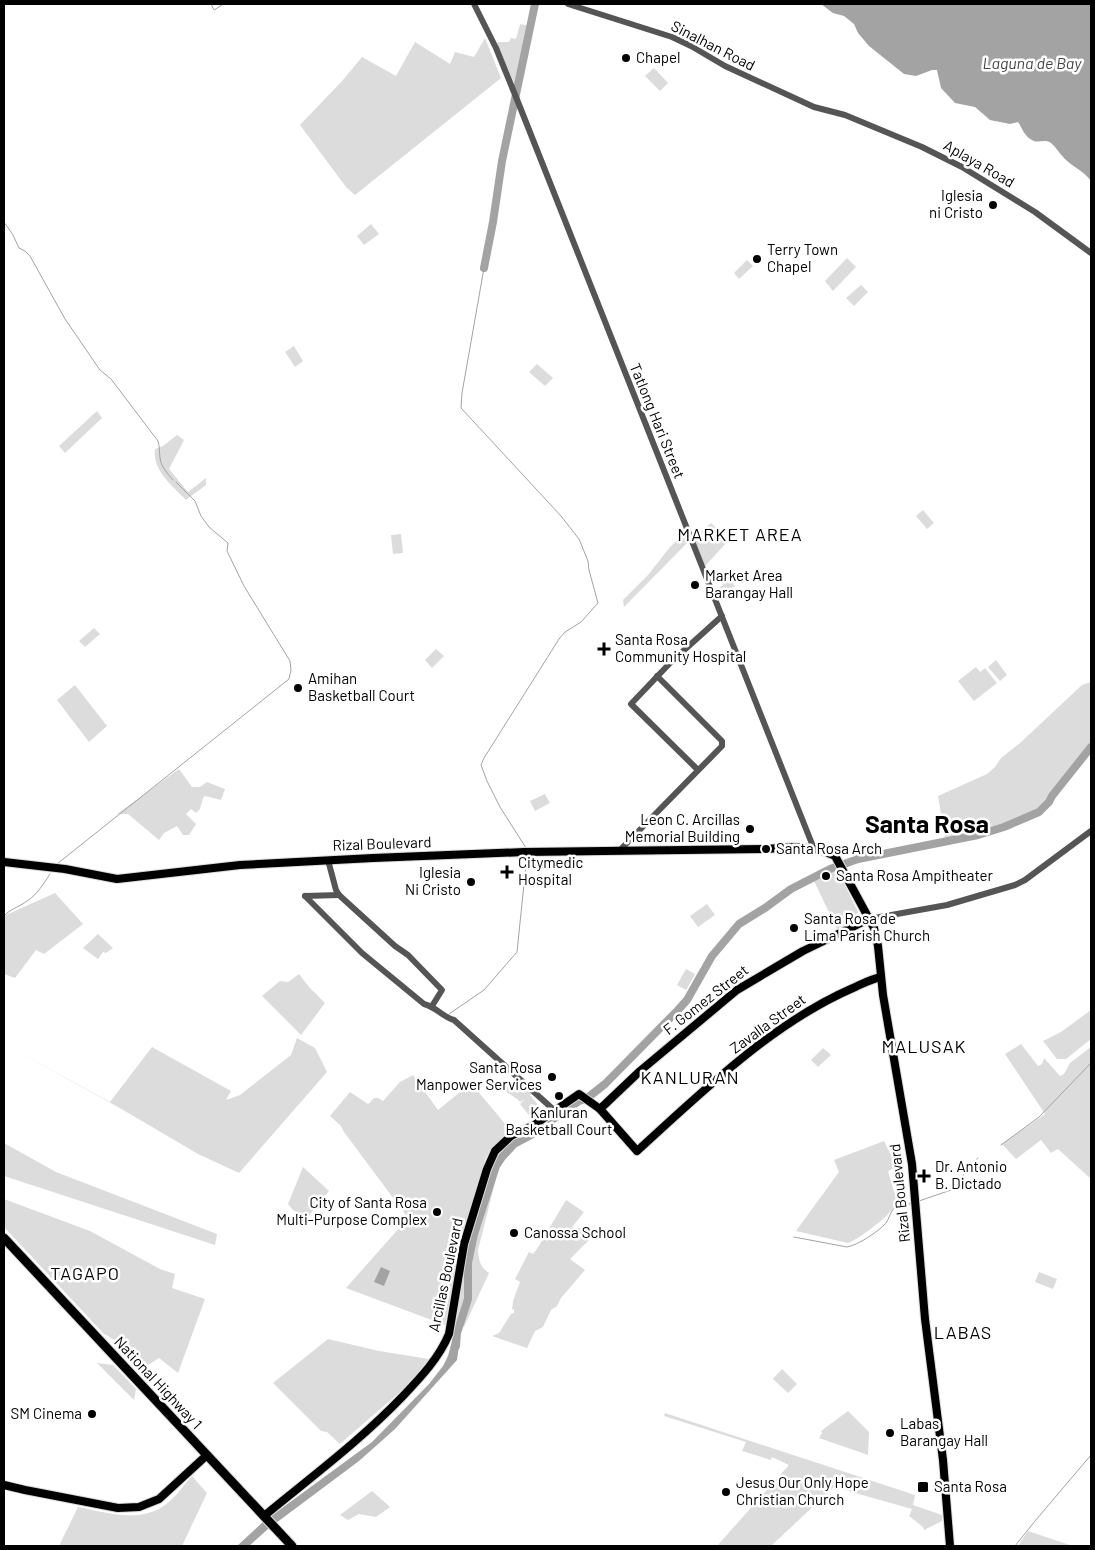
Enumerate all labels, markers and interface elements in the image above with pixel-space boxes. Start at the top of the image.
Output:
street label: Sinalhan Road [668,16,758,74]
place label: Chapel [636,48,680,66]
marker: Chapel [620,52,632,64]
water label: Laguna de Bay [983,53,1082,72]
street label: Aplaya Road [941,136,1018,191]
place label: Iglesia ni Cristo [929,186,983,221]
marker: Iglesia ni Cristo [987,199,999,211]
place label: Terry Town Chapel [767,240,838,275]
marker: Terry Town Chapel [751,253,763,265]
street label: Tatlong Hari Street [627,360,689,481]
district label: MARKET AREA [677,523,803,545]
place label: Market Area Barangay Hall [705,566,793,601]
marker: Market Area Barangay Hall [689,579,701,591]
place label: Santa Rosa Community Hospital [615,630,746,665]
marker: Santa Rosa Community Hospital [597,642,611,656]
place label: Amihan Basketball Court [308,669,415,704]
marker: Amihan Basketball Court [292,682,304,694]
district label: Santa Rosa [865,808,989,838]
place label: Leon C. Arcillas Memorial Building [625,810,740,845]
marker: Leon C. Arcillas Memorial Building [744,823,756,835]
street label: Rizal Boulevard [332,832,432,854]
place label: Santa Rosa Arch [776,839,882,857]
marker: Santa Rosa Arch [760,843,772,855]
place label: Citymedic Hospital [518,853,584,888]
place label: Iglesia Ni Cristo [405,863,461,898]
marker: Citymedic Hospital [500,865,514,879]
place label: Santa Rosa Ampitheater [836,866,994,884]
marker: Santa Rosa Ampitheater [820,870,832,882]
marker: Iglesia Ni Cristo [465,876,477,888]
place label: Santa Rosa de Lima Parish Church [804,909,930,944]
marker: Santa Rosa de Lima Parish Church [788,922,800,934]
street label: F. Gomez Street [659,960,751,1038]
street label: Zavalla Street [726,990,809,1057]
district label: MALUSAK [881,1035,967,1057]
place label: Santa Rosa Manpower Services [416,1058,542,1093]
district label: KANLURAN [640,1066,740,1088]
marker: Santa Rosa Manpower Services [546,1071,558,1083]
marker: Kanluran Basketball Court [553,1090,565,1102]
place label: Kanluran Basketball Court [506,1103,612,1138]
street label: Rizal Boulevard [885,1143,913,1243]
place label: Dr. Antonio B. Dictado [935,1157,1007,1192]
marker: Dr. Antonio B. Dictado [917,1169,931,1183]
place label: City of Santa Rosa Multi-Purpose Complex [276,1193,427,1228]
marker: City of Santa Rosa Multi-Purpose Complex [431,1206,443,1218]
street label: Arcillas Boulevard [424,1216,466,1333]
place label: Canossa School [524,1223,626,1241]
marker: Canossa School [508,1227,520,1239]
district label: TAGAPO [50,1262,120,1284]
district label: LABAS [934,1321,992,1343]
street label: National Highway 1 [111,1332,206,1432]
place label: SM Cinema [11,1404,82,1422]
marker: SM Cinema [86,1408,98,1420]
place label: Labas Barangay Hall [900,1414,988,1449]
marker: Labas Barangay Hall [884,1427,896,1439]
place label: Jesus Our Only Hope Christian Church [736,1473,869,1508]
place label: Santa Rosa [934,1477,1007,1495]
marker: Santa Rosa [916,1480,930,1494]
marker: Jesus Our Only Hope Christian Church [720,1486,732,1498]

